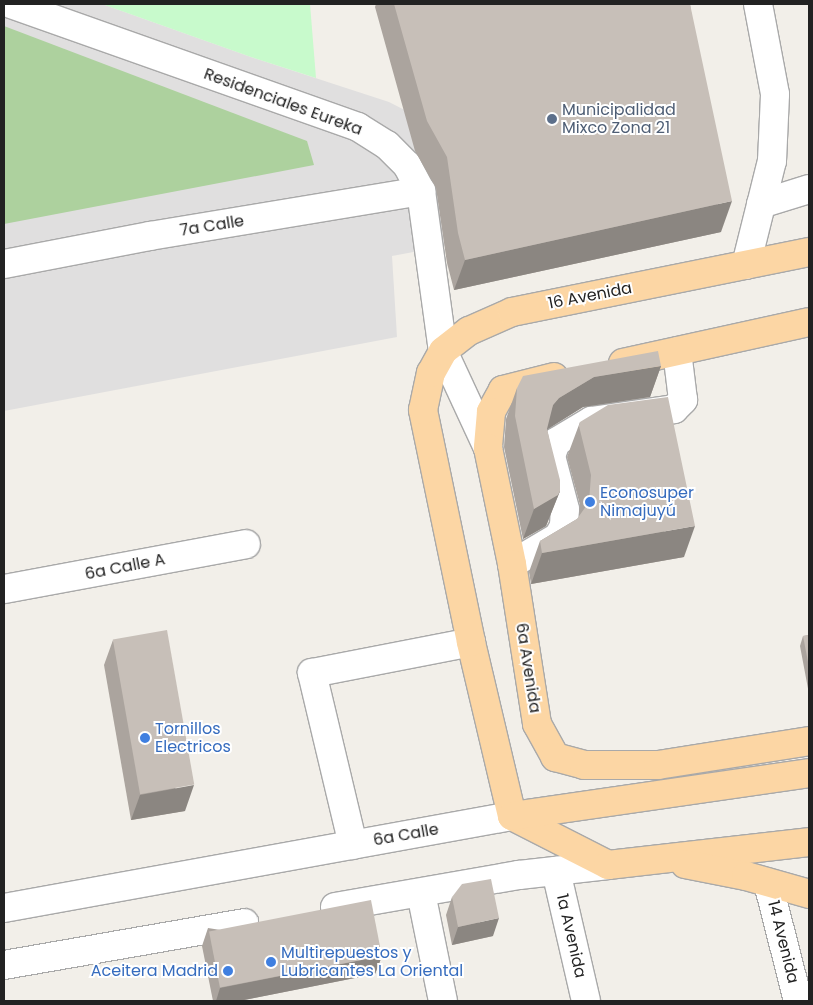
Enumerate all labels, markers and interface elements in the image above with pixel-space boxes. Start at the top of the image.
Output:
street label: Residenciales Eureka [201,64,365,140]
place label: Municipalidad Mixco Zona 21 [562,100,676,138]
marker: Municipalidad Mixco Zona 21 [546,113,558,125]
street label: 7a Calle [179,211,245,241]
street label: 16 Avenida [546,278,634,314]
place label: Econosuper Nimajuyú [600,483,694,521]
marker: Econosuper Nimajuyú [584,496,596,508]
street label: 6a Calle A [83,550,167,584]
street label: 6a Avenida [511,622,545,714]
place label: Tornillos Electricos [155,719,231,757]
marker: Tornillos Electricos [139,732,151,744]
street label: 6a Calle [372,820,440,850]
street label: 1a Avenida [552,892,590,980]
street label: 14 Avenida [763,898,803,986]
place label: Multirepuestos y Lubricantes La Oriental [281,943,463,981]
marker: Multirepuestos y Lubricantes La Oriental [265,956,277,968]
place label: Aceitera Madrid [91,961,218,981]
marker: Aceitera Madrid [222,965,234,977]

